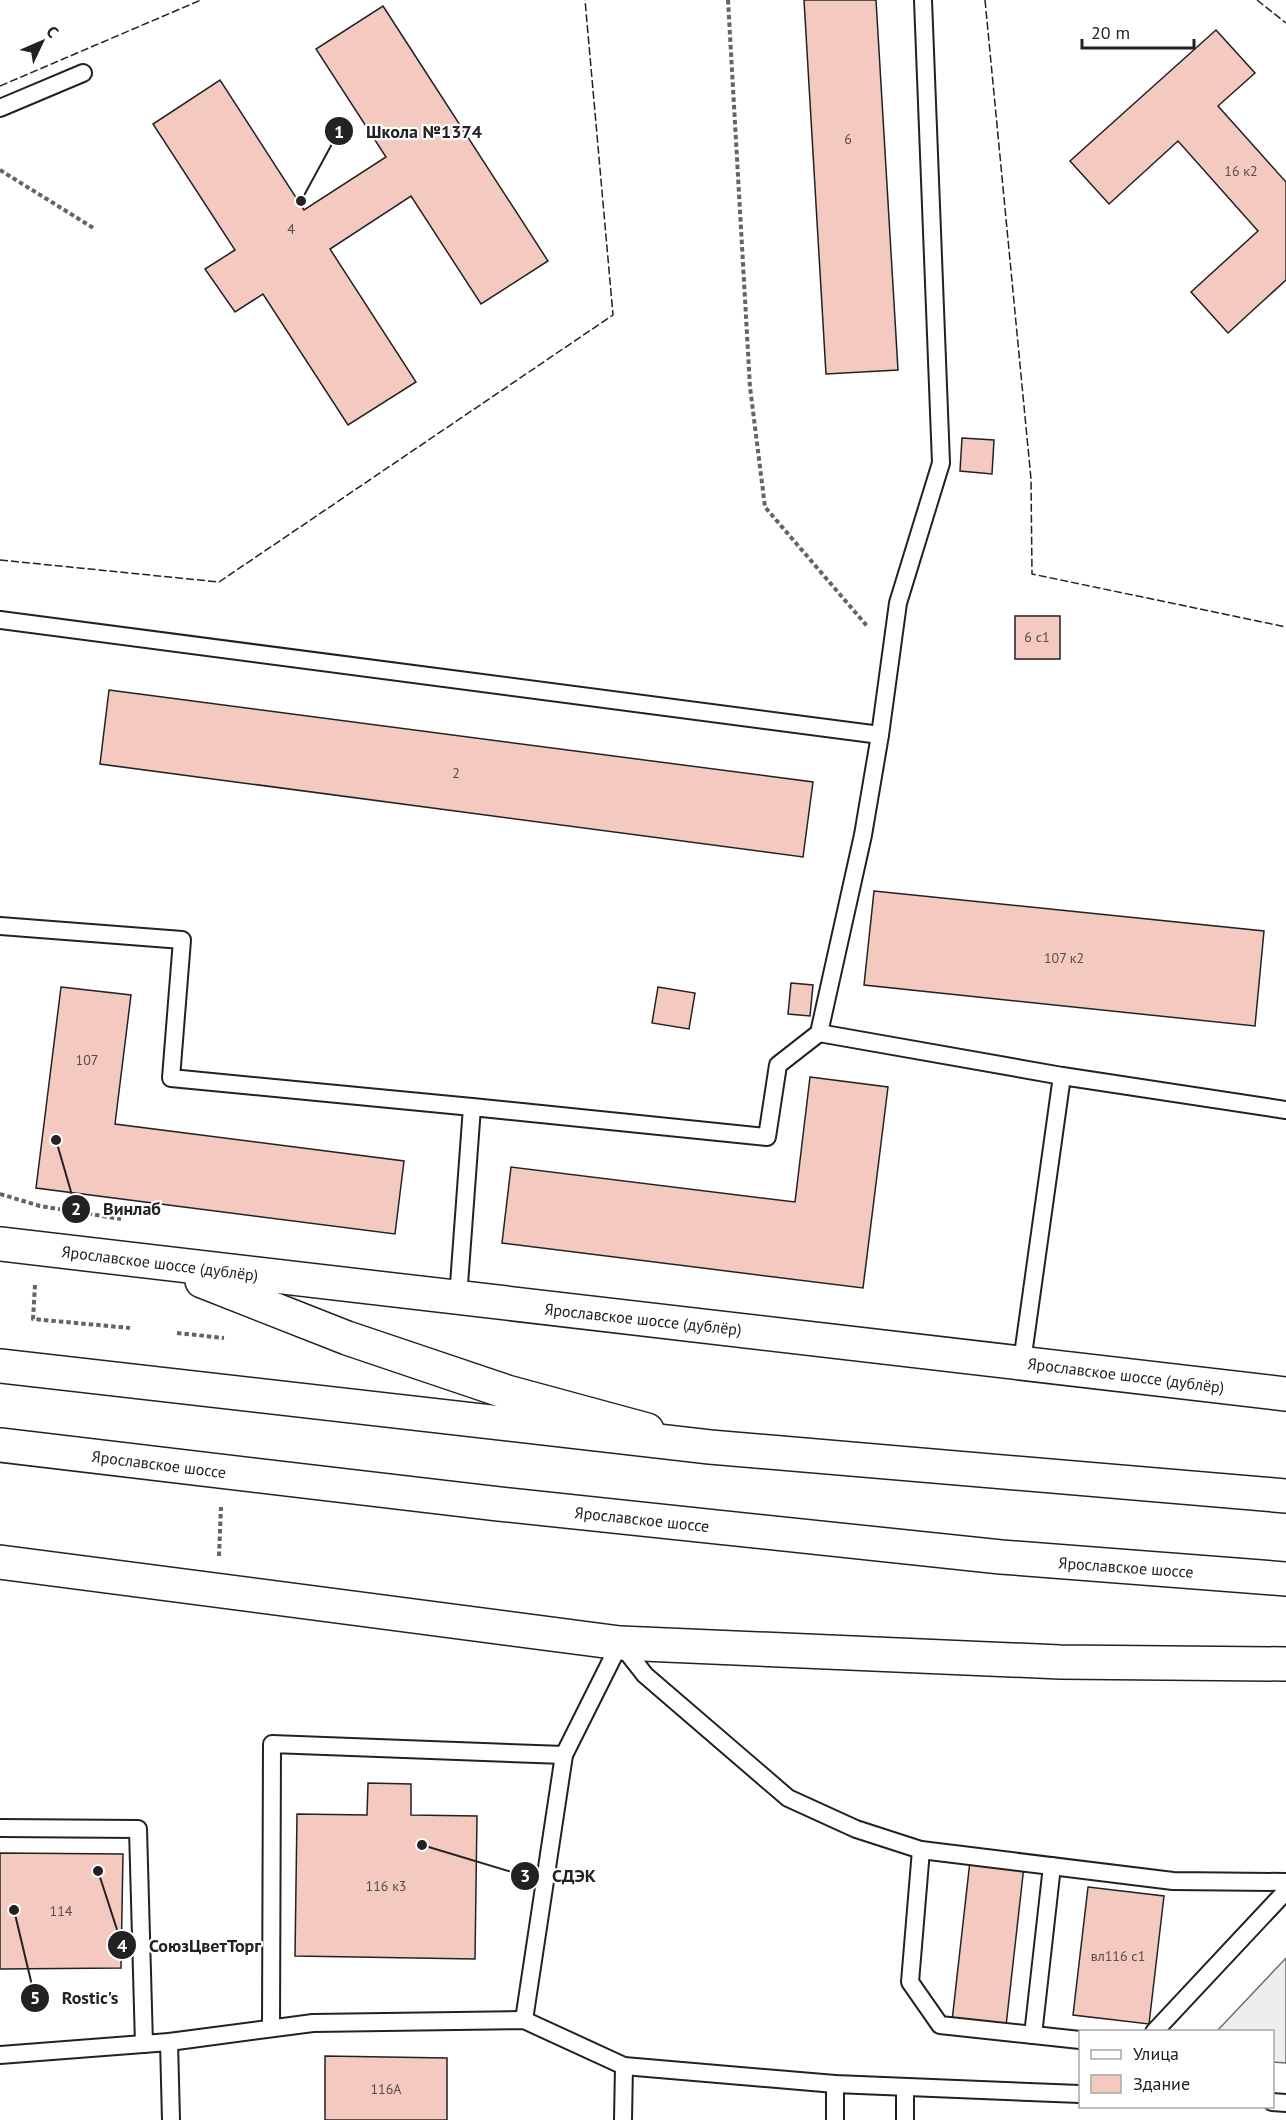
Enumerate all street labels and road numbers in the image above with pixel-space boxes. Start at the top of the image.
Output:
street label: Ярославское шоссе (дублёр) [61,1241,259,1285]
street label: Ярославское шоссе (дублёр) [543,1299,743,1339]
street label: Ярославское шоссе (дублёр) [1027,1353,1225,1397]
street label: Ярославское шоссе [91,1446,227,1482]
street label: Ярославское шоссе [574,1502,710,1536]
street label: Ярославское шоссе [1058,1552,1194,1582]

